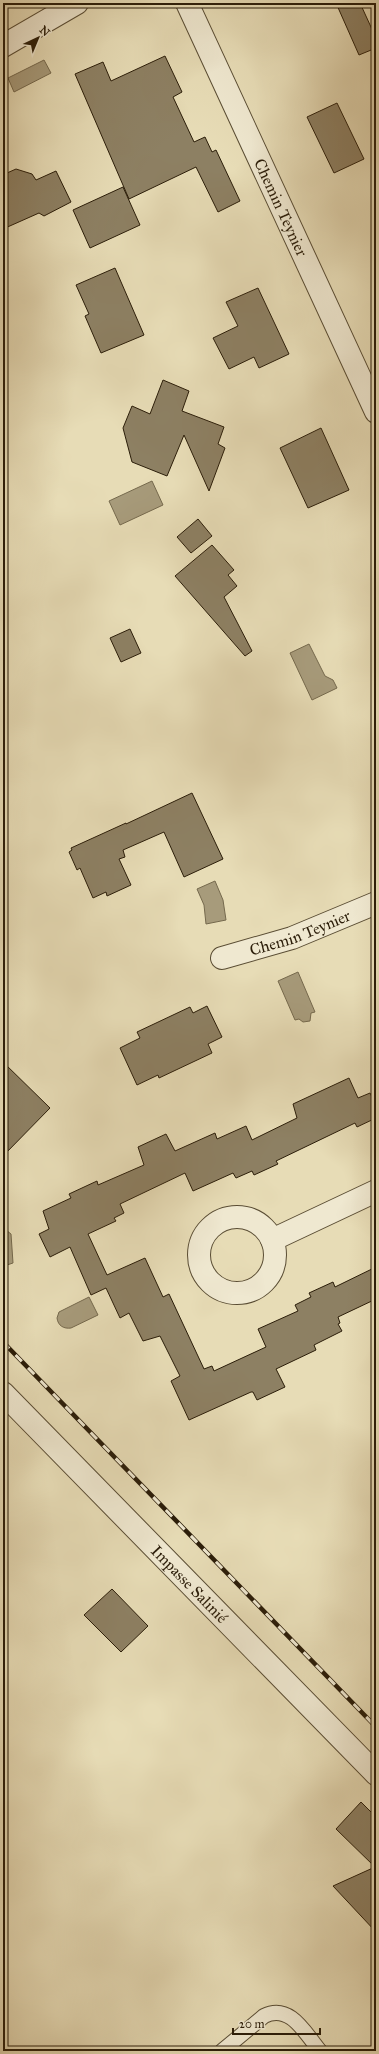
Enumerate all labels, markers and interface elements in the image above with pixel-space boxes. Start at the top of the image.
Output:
north arrow [18,18,58,58]
text: N [37,23,53,40]
street label: Chemin Teynier [251,155,312,259]
street label: Chemin Teynier [247,905,353,959]
street label: Impasse Salinié [148,1541,232,1627]
scale bar [233,2010,320,2036]
text: 20 m [239,2017,265,2031]

